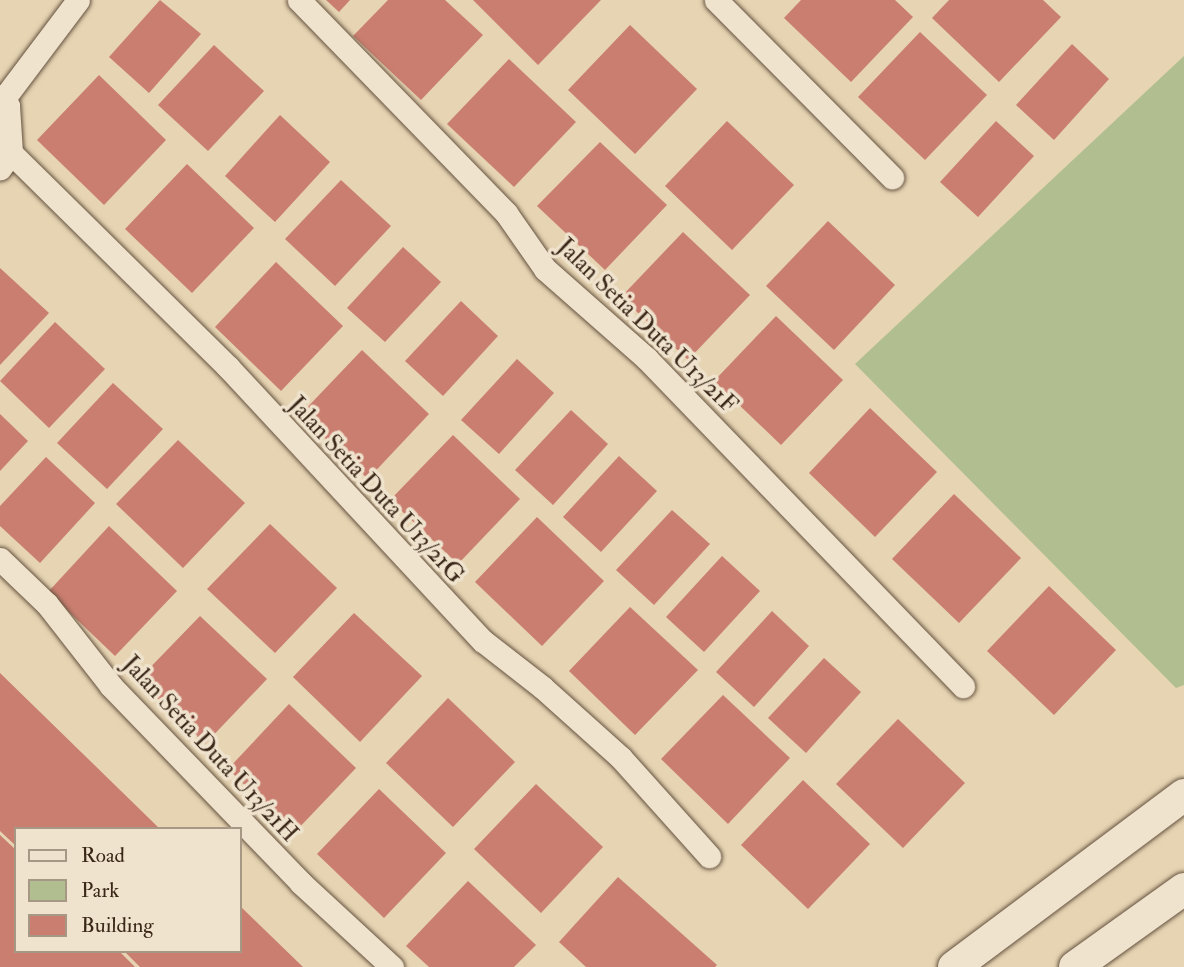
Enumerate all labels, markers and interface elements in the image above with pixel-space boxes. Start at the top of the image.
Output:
street label: Jalan Setia Duta U13/21F [551,232,743,420]
street label: Jalan Setia Duta U13/21G [282,391,470,589]
street label: Jalan Setia Duta U13/21H [116,650,304,848]
legend [14,827,242,953]
text: Road [81,842,125,869]
text: Park [81,877,119,904]
text: Building [81,912,154,939]

